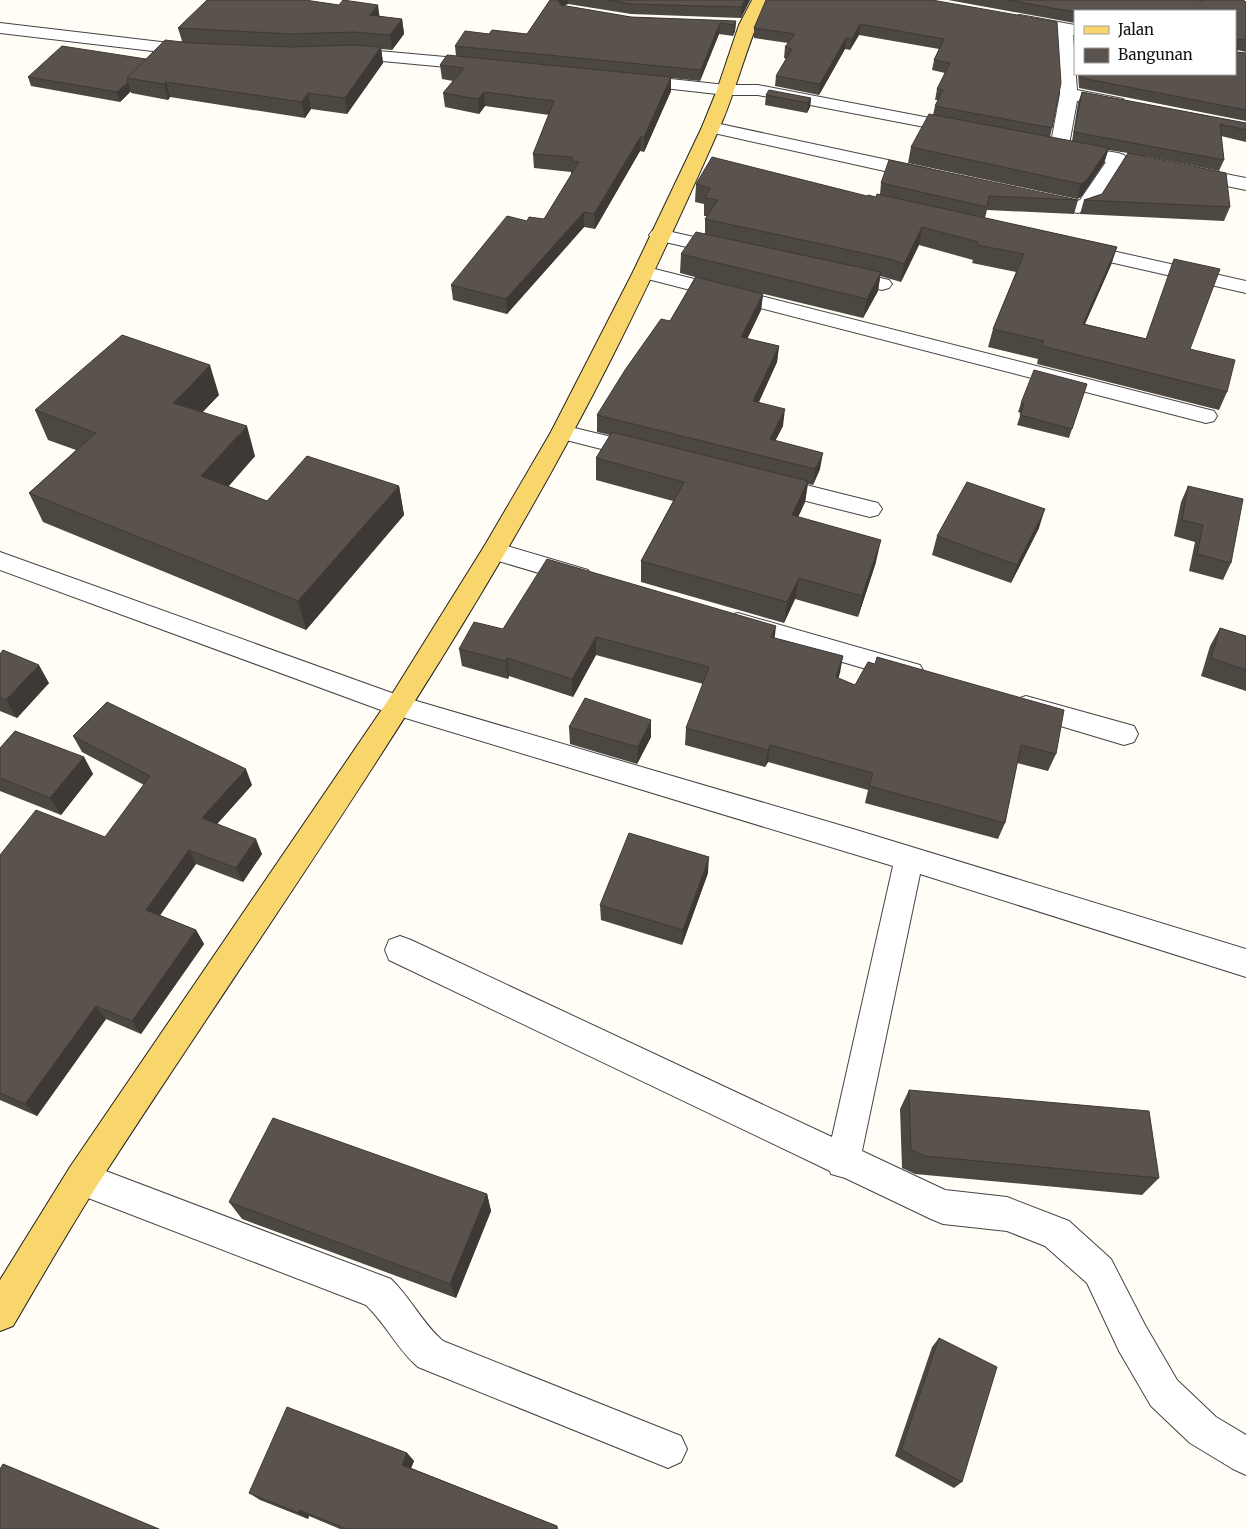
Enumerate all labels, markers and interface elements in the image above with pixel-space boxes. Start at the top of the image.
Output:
legend [1074,10,1236,75]
text: Jalan [1117,20,1154,39]
text: Bangunan [1118,45,1193,64]

